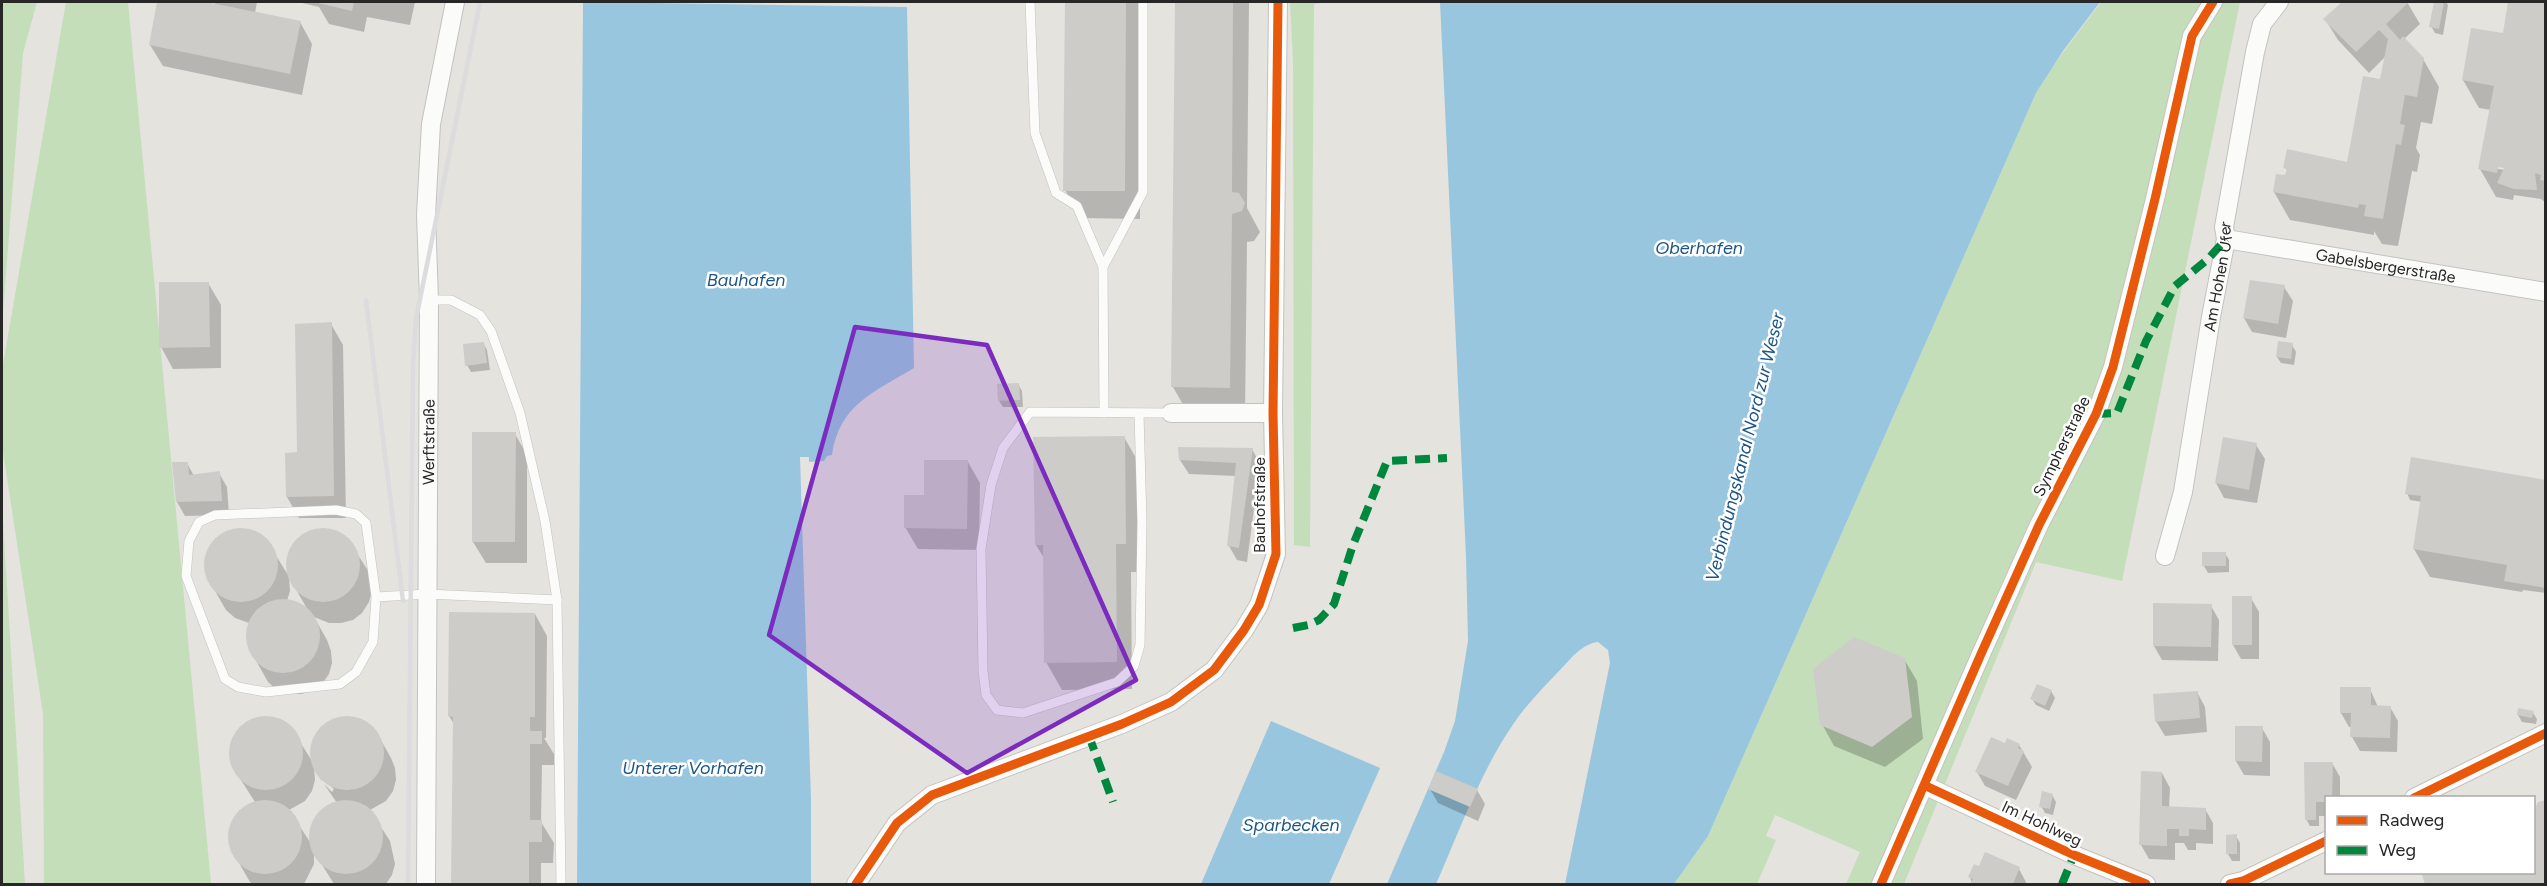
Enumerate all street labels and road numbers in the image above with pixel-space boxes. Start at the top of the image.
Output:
street label: Am Hohen Ufer [2200,219,2236,333]
street label: Gabelsbergerstraße [2314,245,2457,287]
street label: Sympherstraße [2029,393,2094,499]
street label: Werftstraße [419,399,438,485]
street label: Bauhofstraße [1250,457,1269,553]
street label: Im Hohlweg [1999,797,2085,850]

